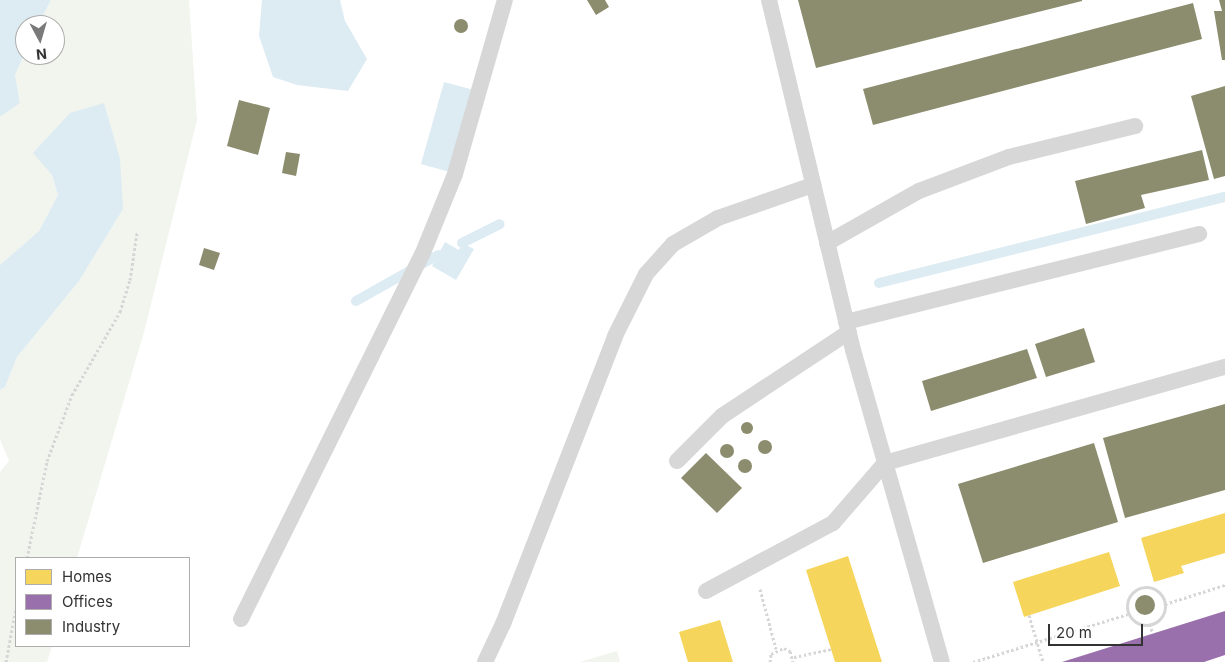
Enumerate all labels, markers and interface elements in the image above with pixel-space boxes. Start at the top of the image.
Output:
north arrow [15,15,65,65]
text: N [35,45,48,63]
legend [15,557,190,647]
text: Homes [62,567,112,586]
text: Offices [62,592,113,611]
scale bar [1050,614,1145,646]
text: Industry [62,617,120,636]
text: 20 m [1056,623,1092,642]

